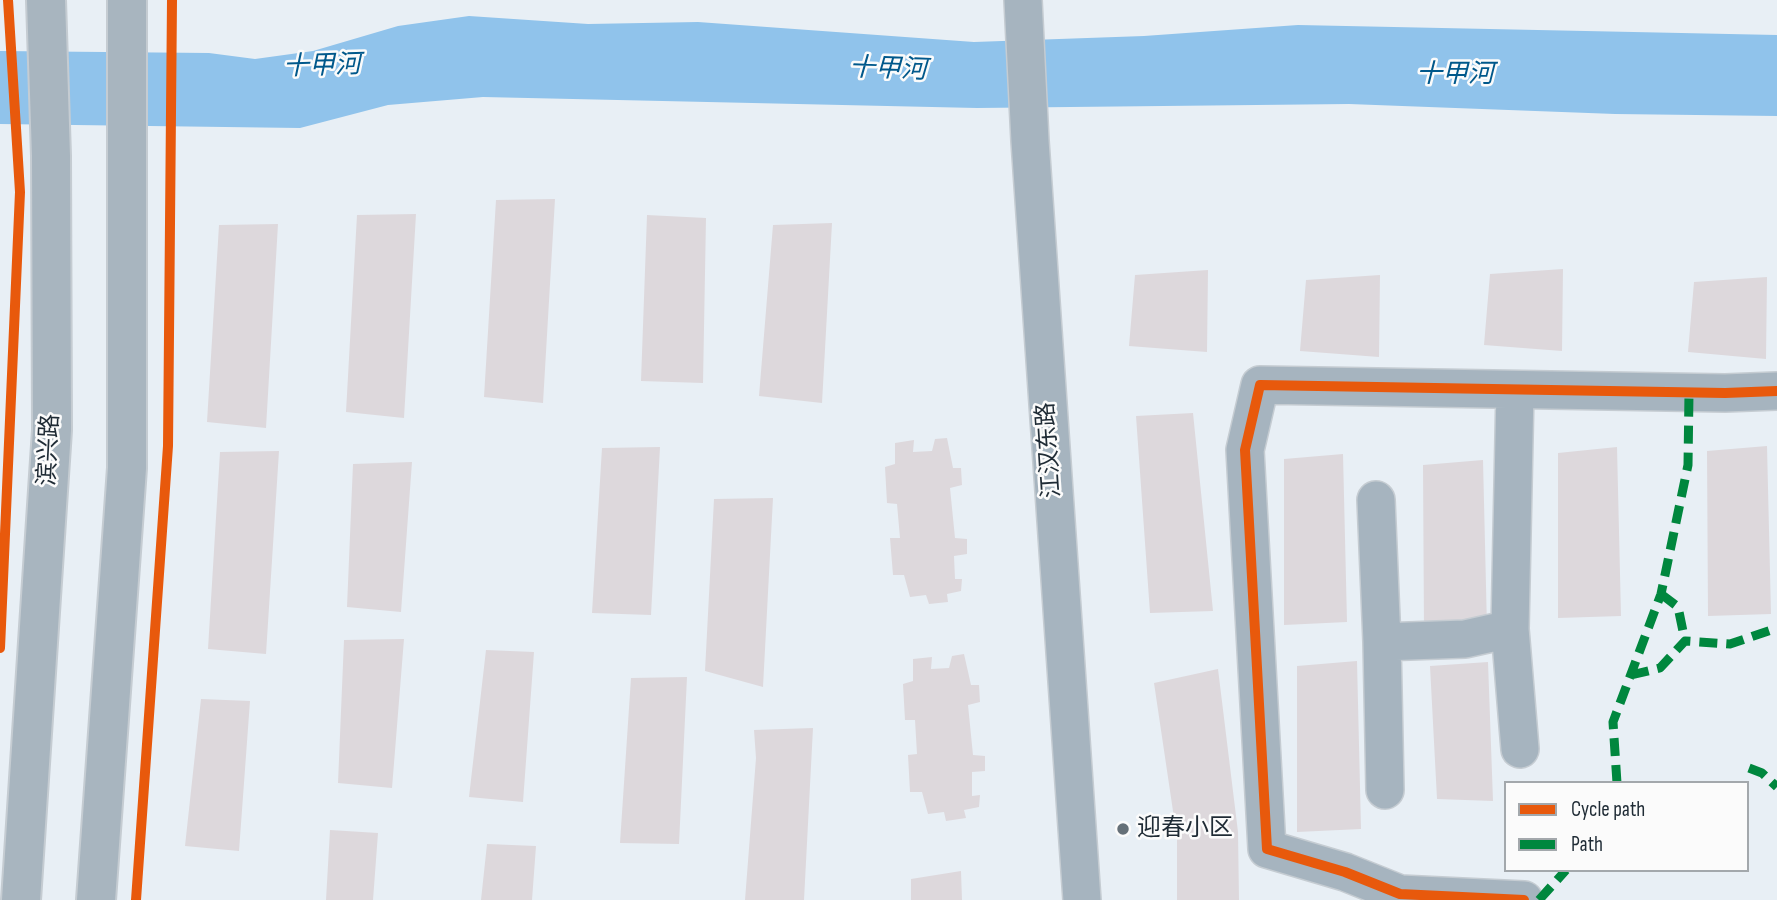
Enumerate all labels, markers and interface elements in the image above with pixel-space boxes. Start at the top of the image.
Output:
water label: 十甲河 [282,50,362,84]
water label: 十甲河 [848,53,928,87]
water label: 十甲河 [1416,59,1494,91]
street label: 江汉东路 [1032,401,1068,499]
street label: 滨兴路 [34,413,66,487]
legend [1504,781,1749,872]
text: Cycle path [1571,797,1645,822]
place label: 迎春小区 [1137,815,1233,843]
marker: 迎春小区 [1115,821,1131,837]
text: Path [1571,832,1603,857]

